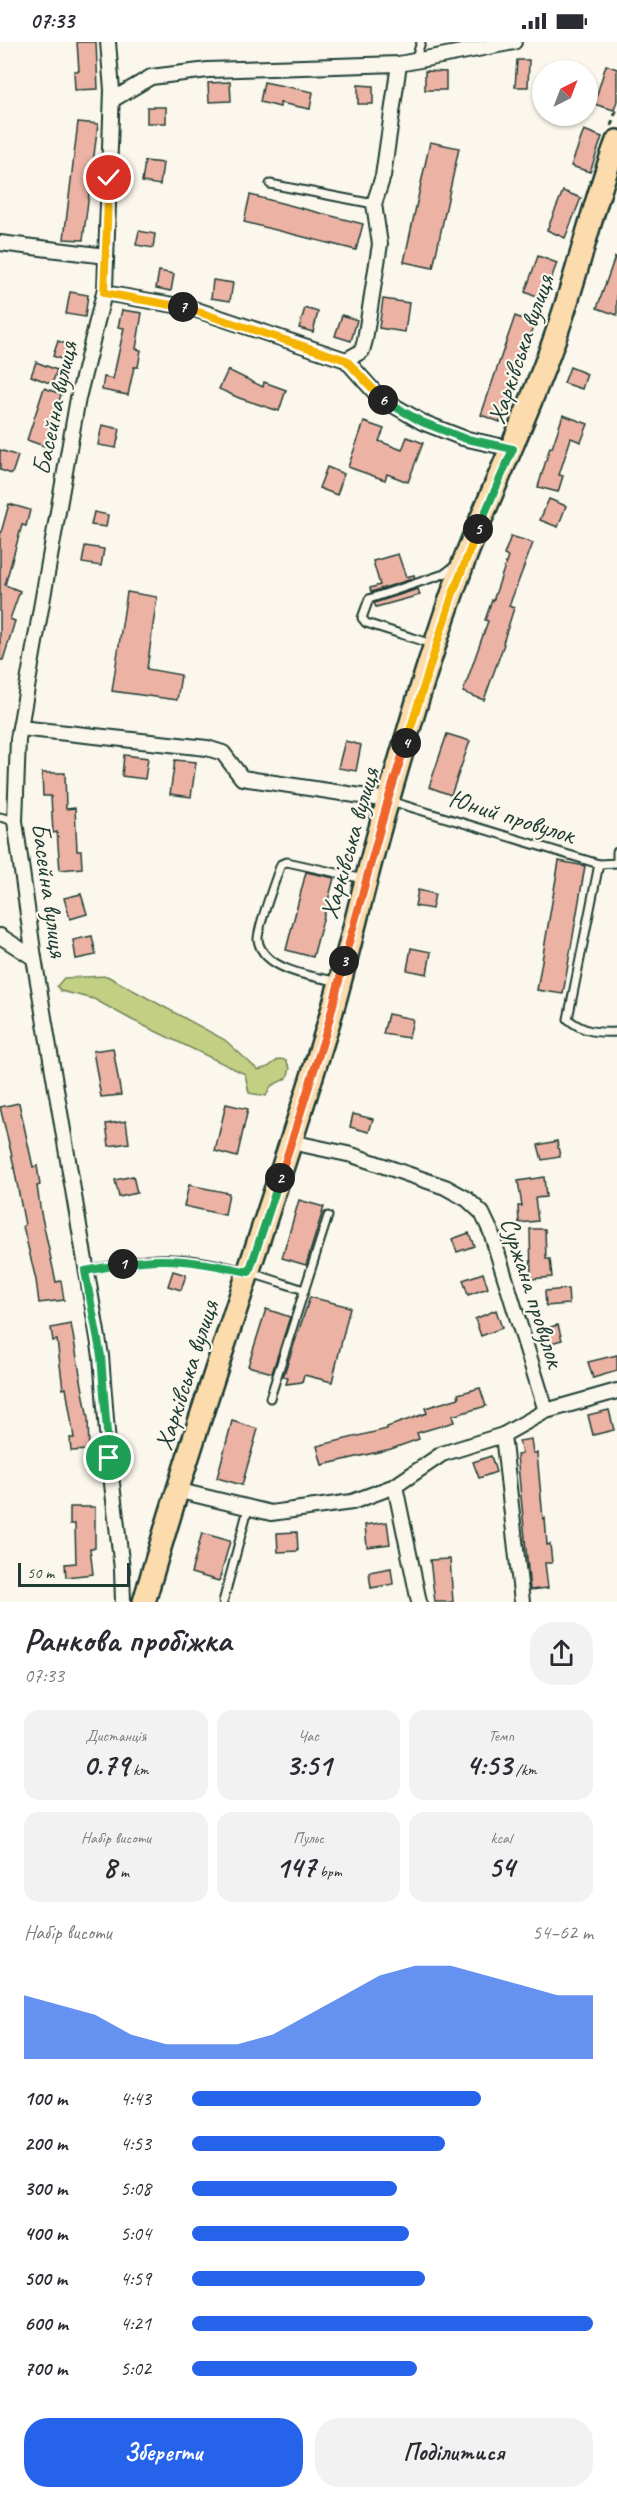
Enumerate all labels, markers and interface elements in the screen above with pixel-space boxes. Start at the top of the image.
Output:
text: 07:33 [30,7,74,35]
north arrow [532,60,598,126]
map controls [532,60,598,126]
pin [83,152,134,203]
icon: check [92,161,125,194]
street label: Харківська вулиця [480,269,562,428]
pin: 7 [168,292,198,322]
text: 7 [179,297,187,317]
street label: Басейна вулиця [24,337,85,478]
pin: 6 [368,385,398,415]
text: 6 [379,390,387,410]
pin: 5 [463,514,493,544]
text: 5 [475,519,481,539]
pin: 4 [391,728,421,758]
text: 4 [402,733,410,753]
street label: Харківська вулиця [312,762,387,922]
street label: Юний провулок [445,782,581,852]
street label: Басейна вулиця [24,821,76,961]
pin: 3 [329,946,359,976]
text: 3 [340,951,348,971]
pin: 2 [265,1163,295,1193]
text: 2 [276,1168,284,1188]
street label: Суржана провулок [493,1213,573,1374]
pin: 1 [108,1249,138,1279]
text: 1 [119,1254,127,1274]
street label: Харківська вулиця [147,1295,227,1454]
pin [83,1432,134,1483]
icon: arrive [92,1441,125,1474]
scale bar [18,1560,130,1588]
text: 50 m [27,1563,54,1583]
text: Ранкова пробіжка [24,1619,231,1661]
button: share [530,1622,593,1685]
text: 07:33 [24,1663,64,1688]
text: Дистанція [85,1726,146,1746]
text: Час [298,1726,319,1746]
text: Темп [488,1726,514,1746]
text: 0.79 [83,1746,129,1784]
text: 3:51 [286,1746,331,1784]
text: 4:53 [466,1746,512,1784]
text: km [129,1760,149,1780]
text: /km [512,1760,537,1780]
text: Набір висоти [81,1828,151,1848]
text: Пульс [293,1828,324,1848]
text: kcal [491,1828,512,1848]
text: 8 [103,1848,116,1886]
text: 147 [275,1848,316,1886]
text: 54 [488,1848,514,1886]
text: m [116,1862,129,1882]
text: bpm [316,1862,342,1882]
text: Набір висоти [24,1920,111,1945]
text: 54–62 m [532,1920,593,1945]
text: 100 m [24,2086,67,2111]
text: 4:43 [120,2086,151,2111]
text: 200 m [24,2131,67,2156]
text: 4:53 [120,2131,151,2156]
text: 300 m [24,2176,67,2201]
text: 5:08 [120,2176,151,2201]
text: 400 m [24,2221,67,2246]
text: 5:04 [120,2221,151,2246]
text: 500 m [24,2266,67,2291]
text: 4:59 [120,2266,151,2291]
text: 600 m [24,2311,68,2336]
text: 4:21 [120,2311,151,2336]
text: 700 m [24,2356,67,2381]
text: 5:02 [120,2356,151,2381]
button: Зберегти [24,2418,303,2487]
button: Поділитися [315,2418,593,2487]

